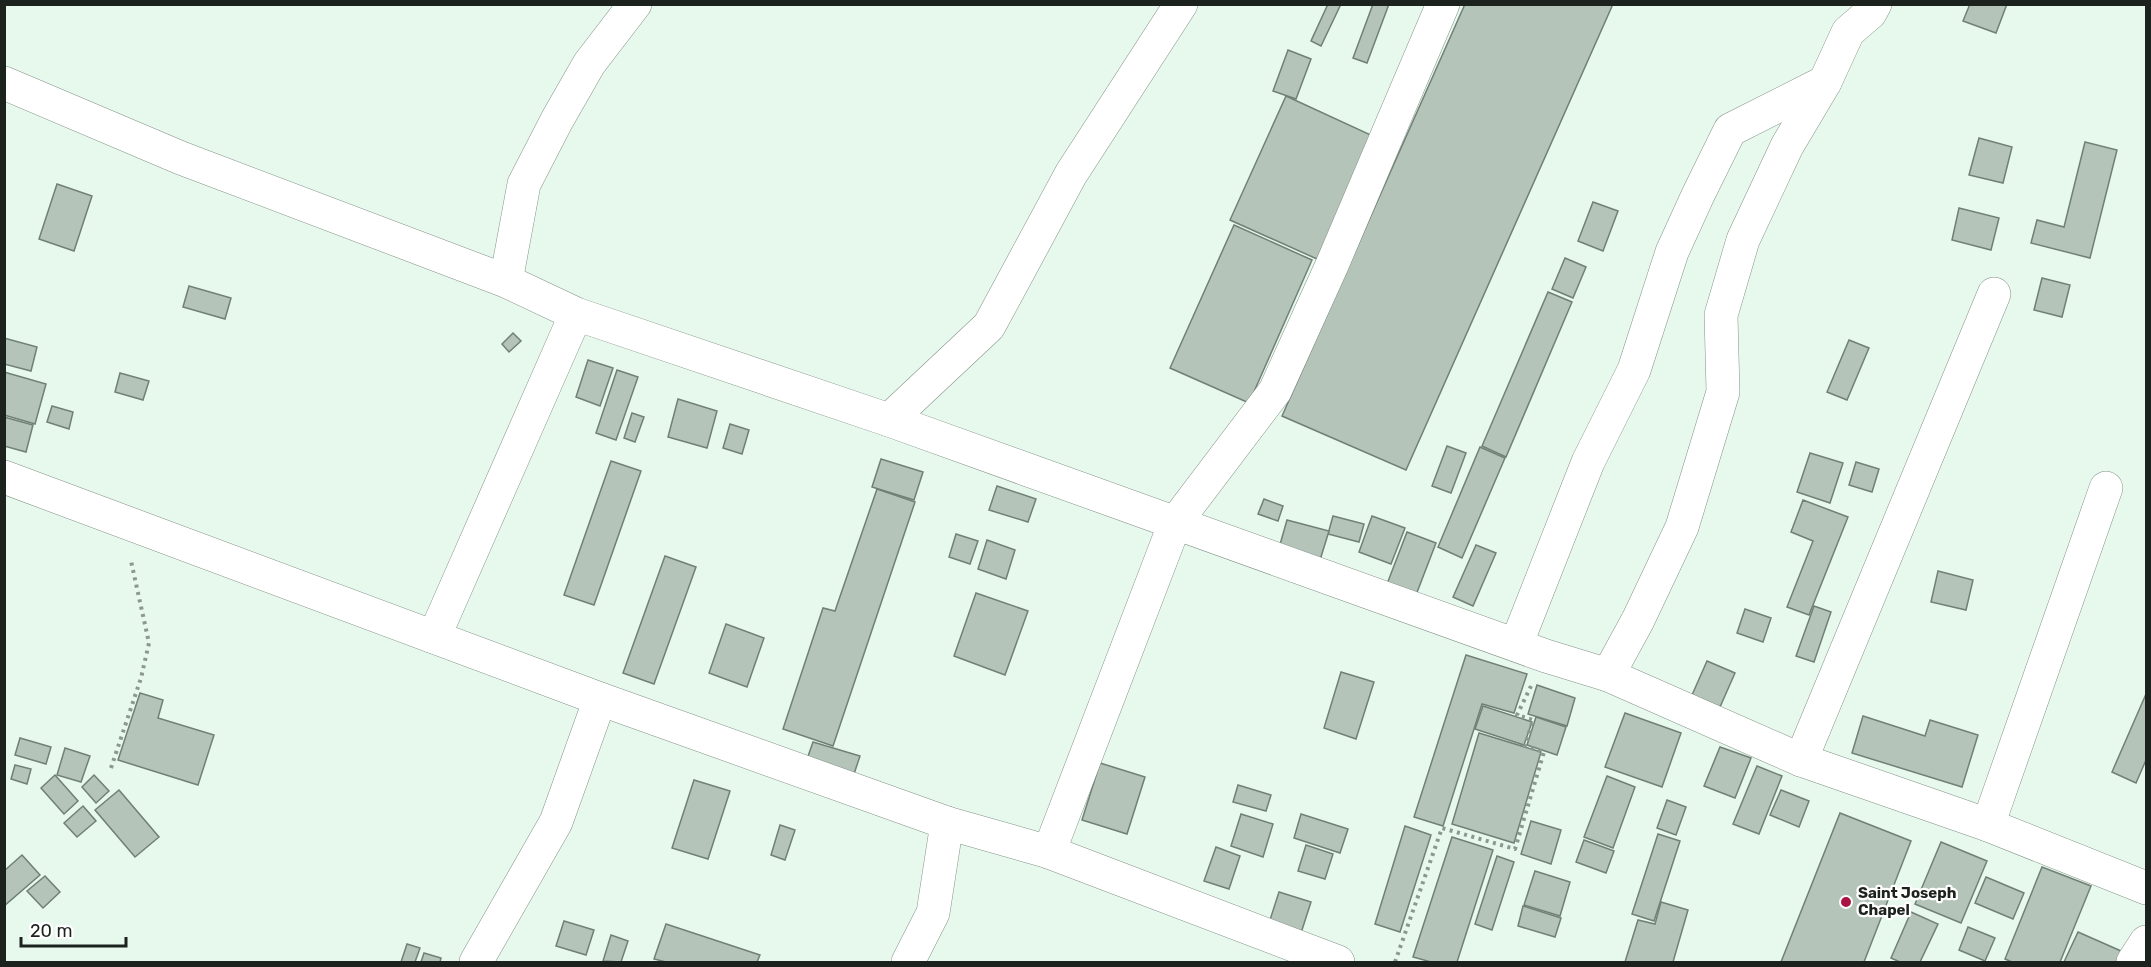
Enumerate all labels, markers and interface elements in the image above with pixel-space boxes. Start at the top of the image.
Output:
place label: Saint Joseph Chapel [1858,884,1957,919]
marker: Saint Joseph Chapel [1839,895,1853,909]
scale bar [21,910,126,948]
text: 20 m [30,920,72,942]

